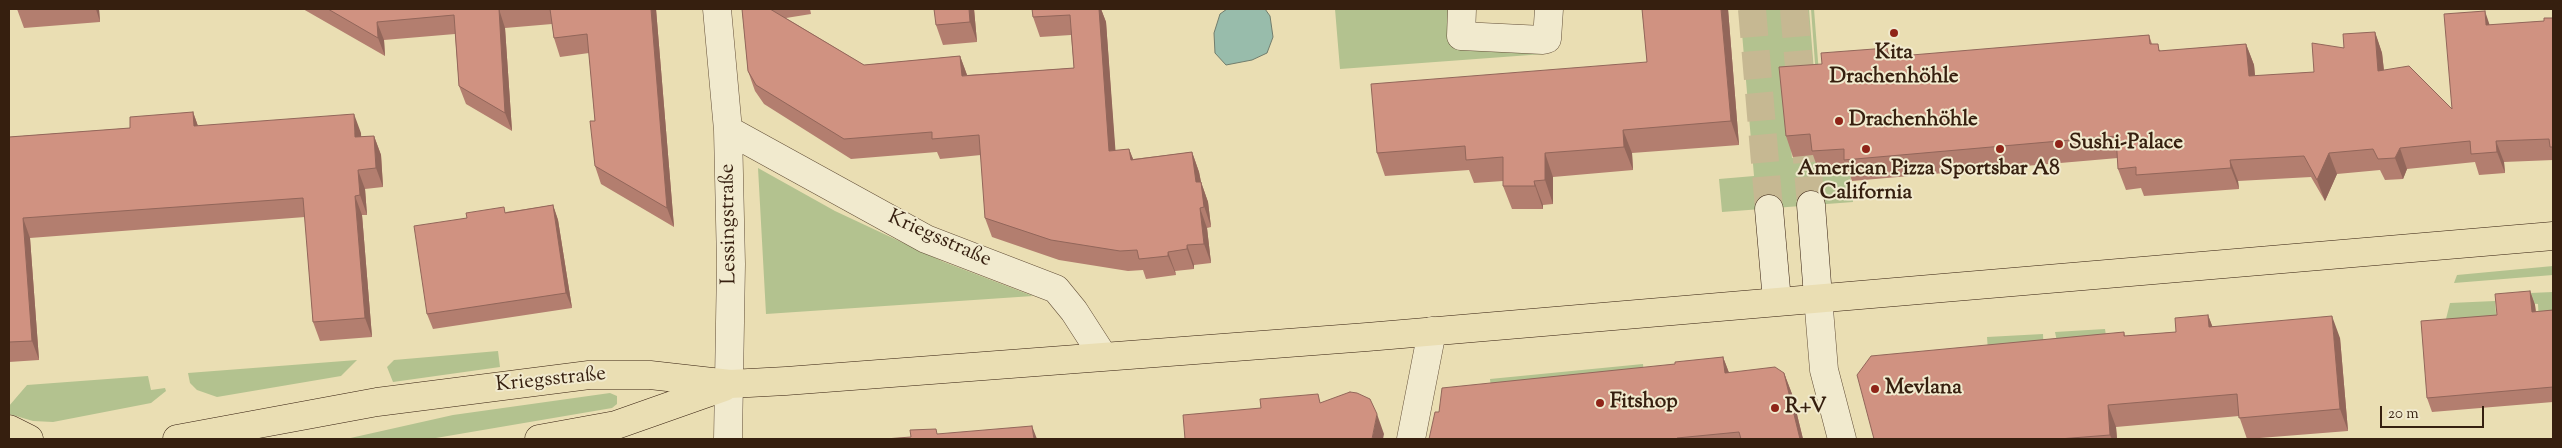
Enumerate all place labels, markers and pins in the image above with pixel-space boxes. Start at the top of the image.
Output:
marker: Kita Drachenhöhle [1888,27,1900,39]
place label: Kita Drachenhöhle [1830,41,1958,91]
place label: Drachenhöhle [1849,108,1978,134]
marker: Drachenhöhle [1833,115,1845,127]
place label: Sushi-Palace [2069,131,2183,157]
marker: Sushi-Palace [2053,138,2065,150]
marker: American Pizza California [1860,143,1872,155]
marker: Sportsbar A8 [1994,143,2006,155]
place label: American Pizza California [1798,157,1934,207]
place label: Sportsbar A8 [1940,157,2060,183]
place label: Mevlana [1885,376,1962,402]
marker: Mevlana [1869,383,1881,395]
place label: Fitshop [1610,390,1678,416]
place label: R+V [1785,395,1827,421]
marker: Fitshop [1594,397,1606,409]
marker: R+V [1769,402,1781,414]

